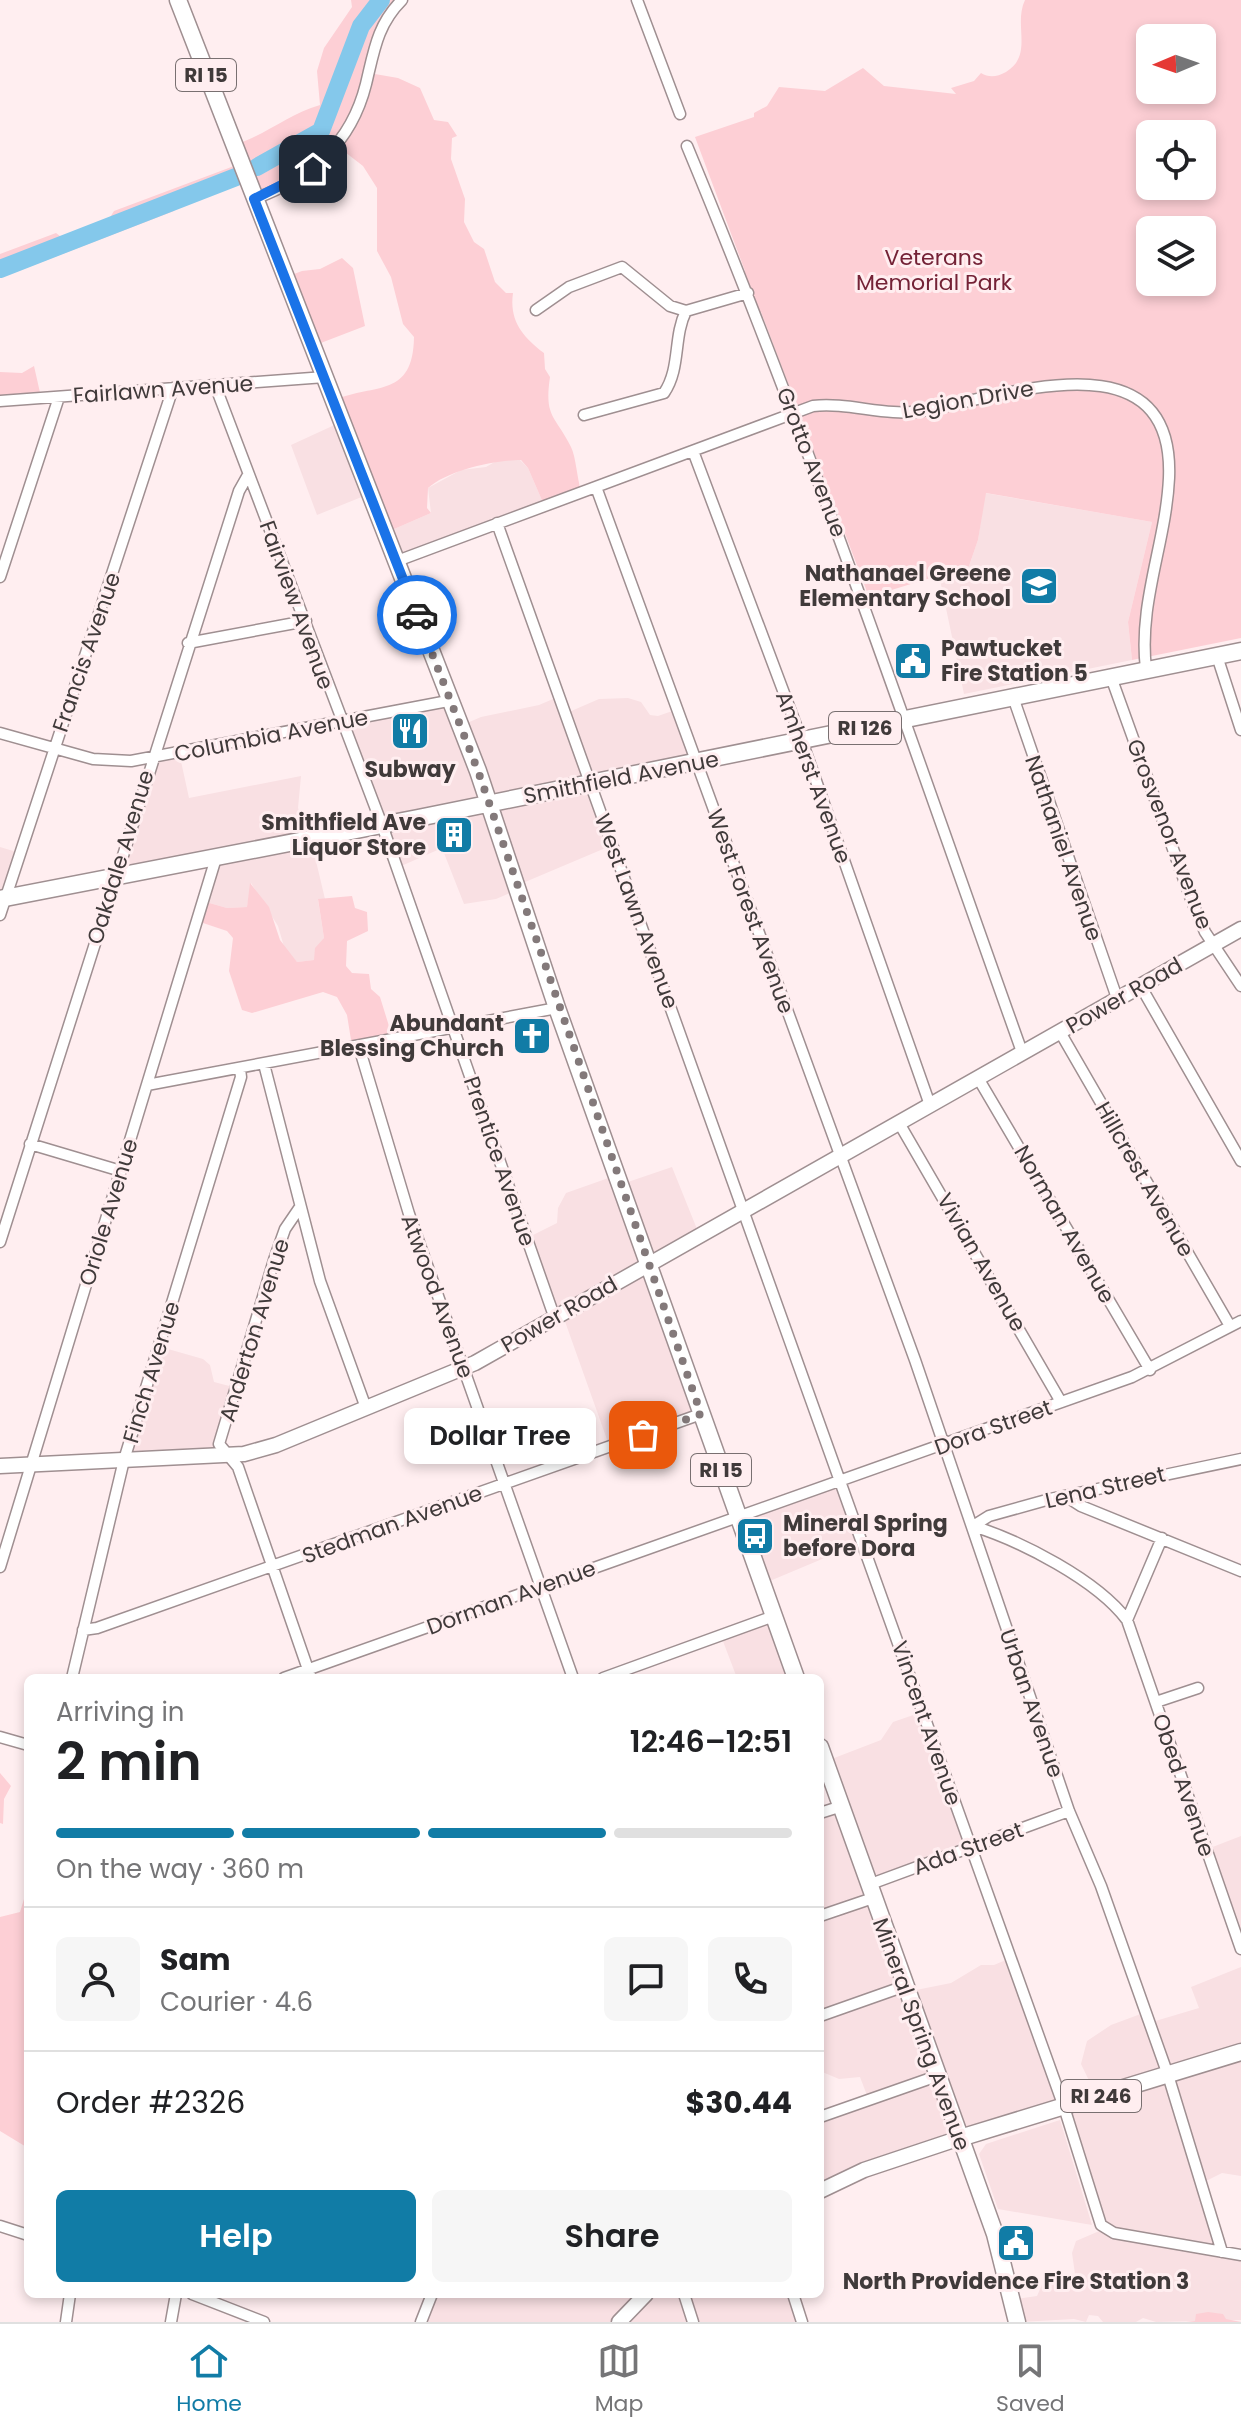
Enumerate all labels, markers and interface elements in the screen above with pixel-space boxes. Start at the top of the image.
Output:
north arrow [1136,24,1216,104]
map controls [1136,24,1216,296]
road number: RI 15 [176,59,236,91]
button: locate [1136,120,1216,200]
pin [279,135,347,203]
icon: home [291,147,335,191]
button: layers [1136,216,1216,296]
park label: Veterans Memorial Park [856,242,1013,298]
street label: Fairlawn Avenue [72,368,254,411]
street label: Legion Drive [900,373,1036,426]
street label: Grotto Avenue [769,383,854,541]
street label: Fairview Avenue [252,516,341,694]
place label: Nathanael Greene Elementary School [799,558,1011,614]
school or university icon: Nathanael Greene Elementary School [1018,565,1060,607]
street label: Francis Avenue [45,568,128,736]
courier [377,575,457,655]
icon: car [395,593,439,637]
place label: Pawtucket Fire Station 5 [941,633,1088,689]
public building icon: Pawtucket Fire Station 5 [892,640,934,682]
street label: Amherst Avenue [768,687,859,868]
street label: Columbia Avenue [172,701,371,769]
restaurant icon: Subway [389,710,431,752]
road number: RI 126 [829,712,901,744]
street label: Grosvenor Avenue [1119,734,1220,934]
street label: Smithfield Avenue [521,743,721,812]
street label: Nathaniel Avenue [1017,751,1110,945]
place label: Subway [364,754,456,785]
street label: Oakdale Avenue [79,766,162,948]
street label: West Forest Avenue [699,805,802,1018]
place label: Smithfield Ave Liquor Store [261,807,426,863]
street label: West Lawn Avenue [587,809,686,1013]
building icon: Smithfield Ave Liquor Store [433,814,475,856]
street label: Power Road [1060,950,1188,1041]
place label: Abundant Blessing Church [320,1008,504,1064]
church icon: Abundant Blessing Church [511,1015,553,1057]
street label: Prentice Avenue [456,1072,543,1250]
street label: Hillcrest Avenue [1087,1096,1202,1263]
street label: Oriole Avenue [71,1135,146,1290]
street label: Norman Avenue [1007,1139,1122,1309]
street label: Vivian Avenue [929,1187,1034,1337]
street label: Atwood Avenue [393,1210,482,1382]
street label: Anderton Avenue [212,1235,297,1426]
street label: Power Road [495,1269,623,1360]
street label: Finch Avenue [115,1298,188,1447]
street label: Dora Street [930,1392,1056,1463]
pin [609,1401,677,1469]
callout: Dollar Tree [403,1407,595,1463]
icon: bag [621,1413,665,1457]
text: Dollar Tree [429,1418,571,1454]
road number: RI 15 [691,1454,751,1486]
street label: Lena Street [1042,1459,1168,1516]
street label: Stedman Avenue [298,1477,487,1571]
place label: Mineral Spring before Dora [783,1508,948,1564]
bus stop icon: Mineral Spring before Dora [734,1515,776,1557]
street label: Dorman Avenue [422,1552,600,1642]
street label: Urban Avenue [992,1625,1071,1782]
street label: Vincent Avenue [884,1637,969,1809]
text: Arriving in [56,1694,185,1730]
street label: Obed Avenue [1145,1710,1222,1861]
text: 12:46–12:51 [630,1720,792,1763]
text: 2 min [56,1725,202,1798]
street label: Ada Street [909,1814,1027,1883]
text: On the way · 360 m [56,1851,304,1887]
street label: Mineral Spring Avenue [865,1914,978,2155]
button: person [56,1937,140,2021]
button: chat [604,1937,688,2021]
button: phone [708,1937,792,2021]
text: Sam [160,1938,231,1981]
text: Courier · 4.6 [160,1984,313,2020]
road number: RI 246 [1061,2080,1141,2112]
text: Order #2326 [56,2081,245,2124]
text: $30.44 [685,2081,792,2124]
button: Help [56,2190,416,2282]
button: Share [432,2190,792,2282]
public building icon: North Providence Fire Station 3 [995,2222,1037,2264]
place label: North Providence Fire Station 3 [843,2266,1189,2297]
tab: Home [176,2339,242,2420]
tab: Map [595,2339,643,2420]
tab: Saved [996,2339,1065,2420]

